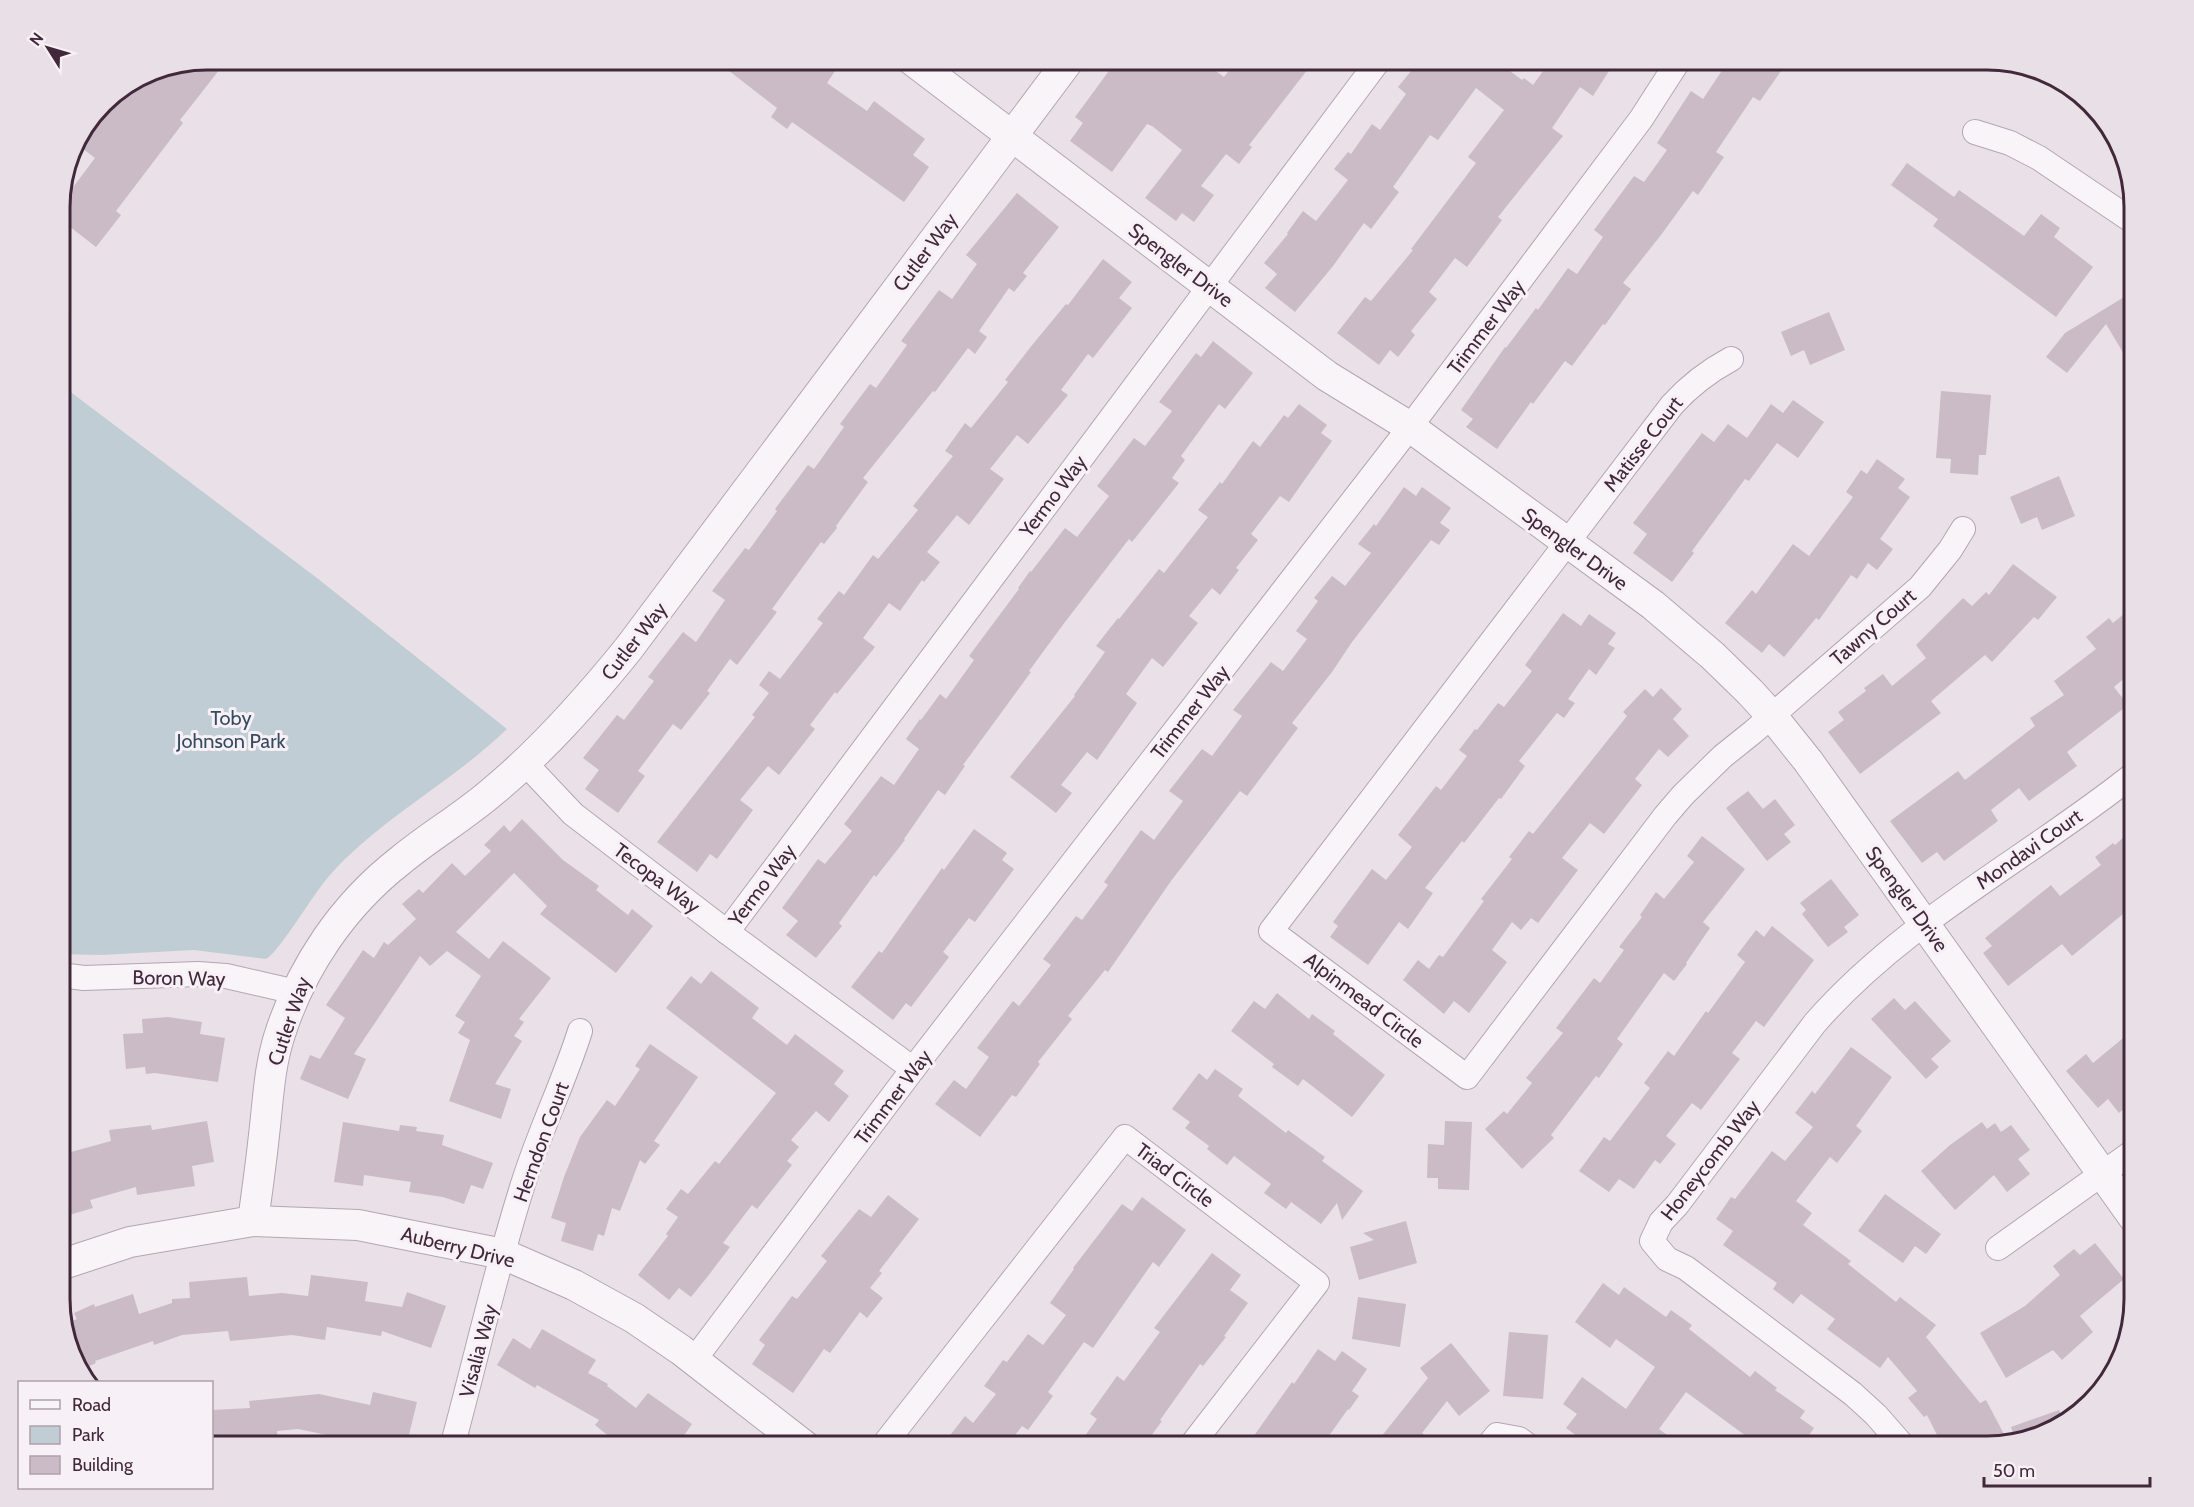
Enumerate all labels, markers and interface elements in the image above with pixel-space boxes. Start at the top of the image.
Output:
north arrow [18,18,78,78]
text: N [25,29,47,50]
street label: Cutler Way [888,208,962,296]
street label: Spengler Drive [1124,218,1238,312]
street label: Trimmer Way [1442,275,1530,379]
street label: Matisse Court [1598,391,1688,496]
street label: Yermo Way [1014,450,1092,543]
street label: Spengler Drive [1518,503,1632,595]
street label: Tawny Court [1825,583,1921,671]
street label: Cutler Way [596,597,672,685]
street label: Trimmer Way [1146,660,1234,764]
park label: Toby Johnson Park [176,706,285,753]
street label: Mondavi Court [1971,804,2087,894]
street label: Tecopa Way [609,838,705,918]
street label: Yermo Way [723,839,801,932]
street label: Spengler Drive [1861,842,1953,956]
street label: Alpinmead Circle [1299,947,1429,1053]
street label: Boron Way [132,965,226,991]
street label: Cutler Way [263,973,315,1069]
street label: Trimmer Way [849,1045,937,1149]
street label: Herndon Court [508,1078,574,1205]
street label: Honeycomb Way [1655,1095,1765,1225]
street label: Triad Circle [1131,1138,1219,1212]
street label: Auberry Drive [399,1221,517,1273]
street label: Visalia Way [454,1302,502,1400]
legend [18,1381,213,1489]
text: Road [72,1394,111,1416]
text: Park [72,1424,105,1446]
scale bar [1984,1450,2150,1488]
text: Building [72,1454,134,1476]
text: 50 m [1993,1460,2035,1482]

